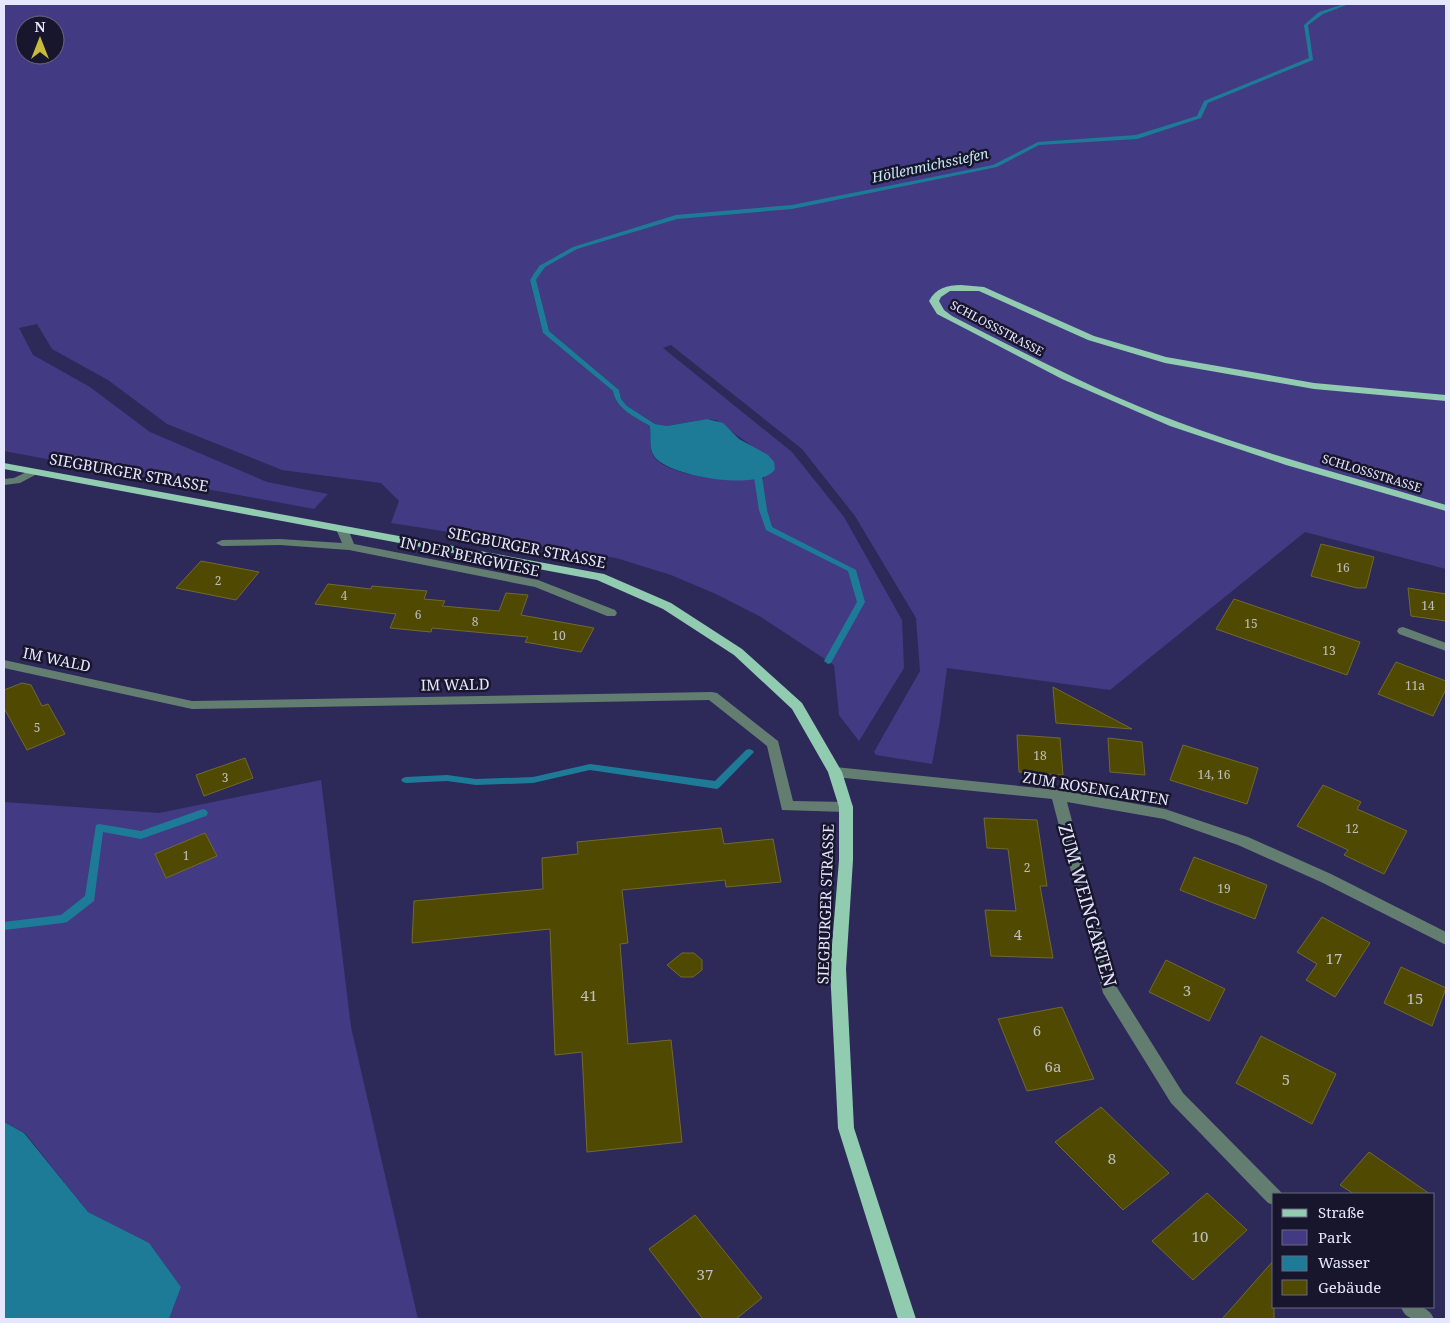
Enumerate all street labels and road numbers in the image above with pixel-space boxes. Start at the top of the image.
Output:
street label: SCHLOSSSTRASSE [947,296,1047,360]
street label: SIEGBURGER STRASSE [48,448,210,496]
street label: SCHLOSSSTRASSE [1320,450,1424,496]
street label: SIEGBURGER STRASSE [446,522,608,572]
street label: IN DER BERGWIESE [398,531,542,581]
street label: IM WALD [21,642,93,676]
street label: IM WALD [420,673,490,695]
street label: ZUM ROSENGARTEN [1021,767,1171,810]
street label: ZUM WEINGARTEN [1053,821,1123,990]
street label: SIEGBURGER STRASSE [812,823,838,985]

